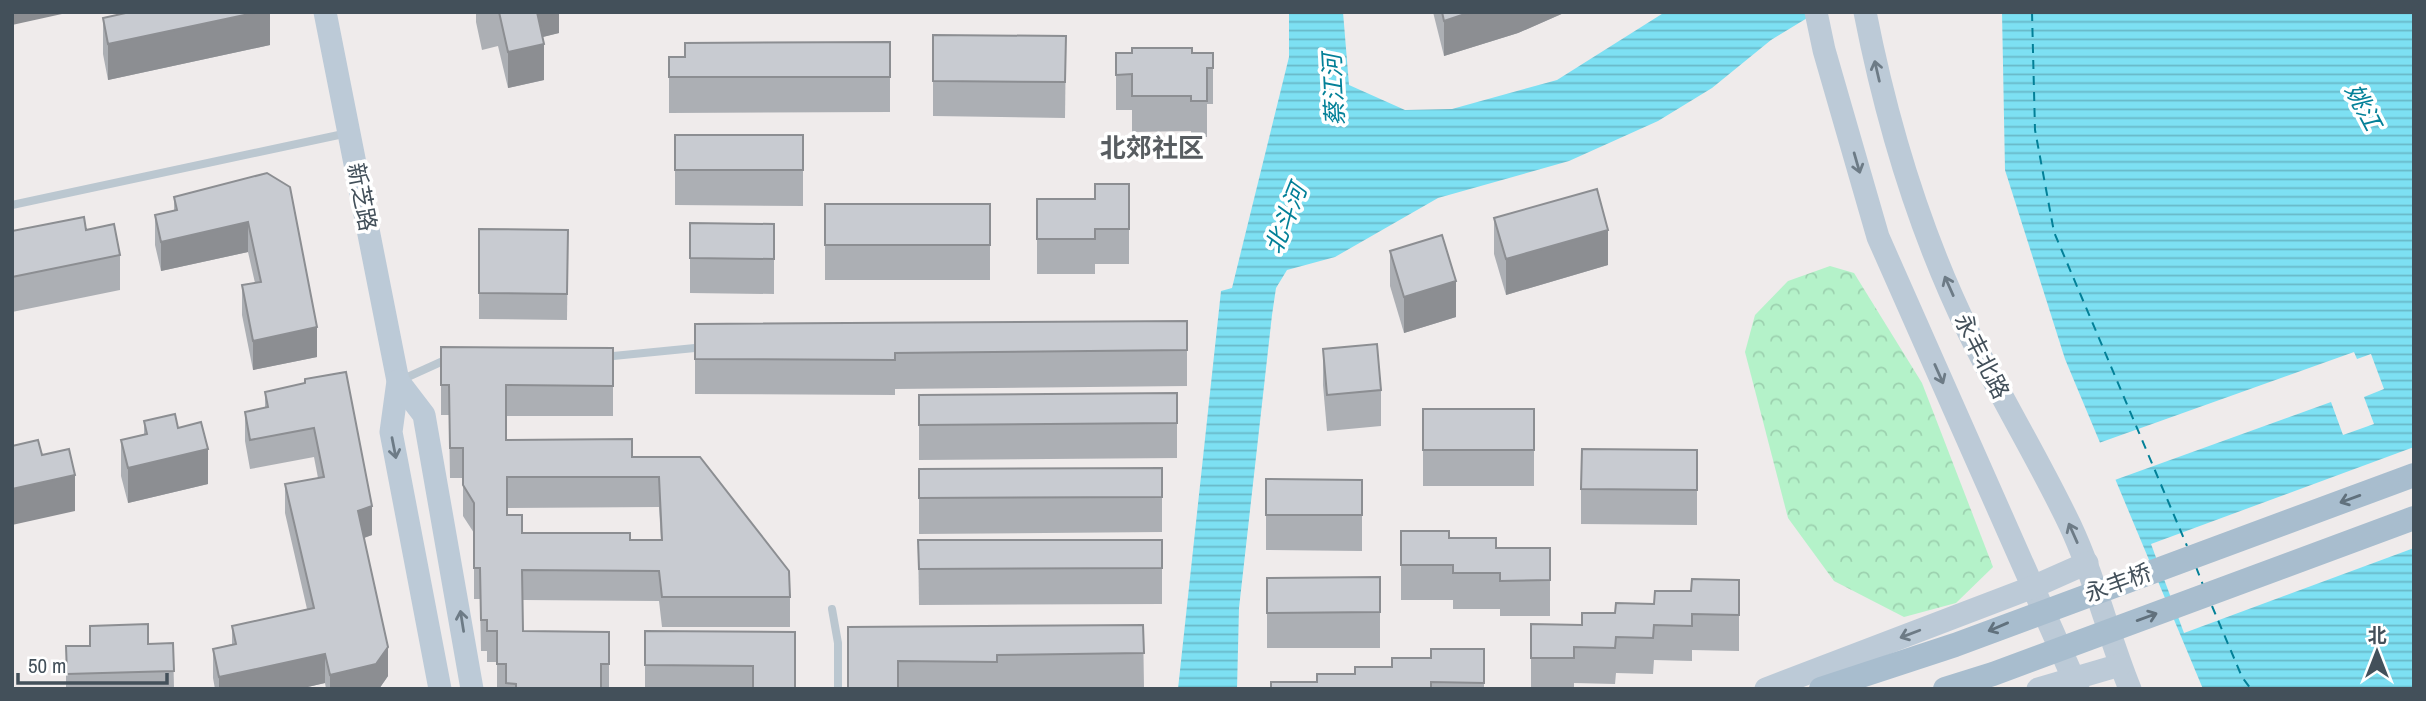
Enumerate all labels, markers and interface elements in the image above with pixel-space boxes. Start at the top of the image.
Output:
water label: 蔡江河 [1315,49,1351,127]
one-way arrow [1870,60,1883,83]
water label: 姚江 [2338,78,2391,138]
district label: 北郊社区 [1100,130,1204,165]
one-way arrow [1851,152,1864,174]
street label: 新芝路 [341,160,384,234]
water label: 北斗河 [1257,176,1315,258]
one-way arrow [1942,276,1955,297]
street label: 永丰北路 [1948,308,2017,404]
one-way arrow [1933,363,1946,385]
one-way arrow [387,436,401,459]
one-way arrow [2339,493,2361,506]
one-way arrow [2066,523,2079,544]
street label: 永丰桥 [2080,556,2156,609]
one-way arrow [2136,609,2158,622]
one-way arrow [455,610,468,633]
north arrow [2342,617,2412,687]
one-way arrow [1988,622,2009,635]
text: 北 [2367,622,2387,648]
one-way arrow [1899,629,1921,642]
scale bar [18,642,166,686]
text: 50 m [28,651,66,680]

